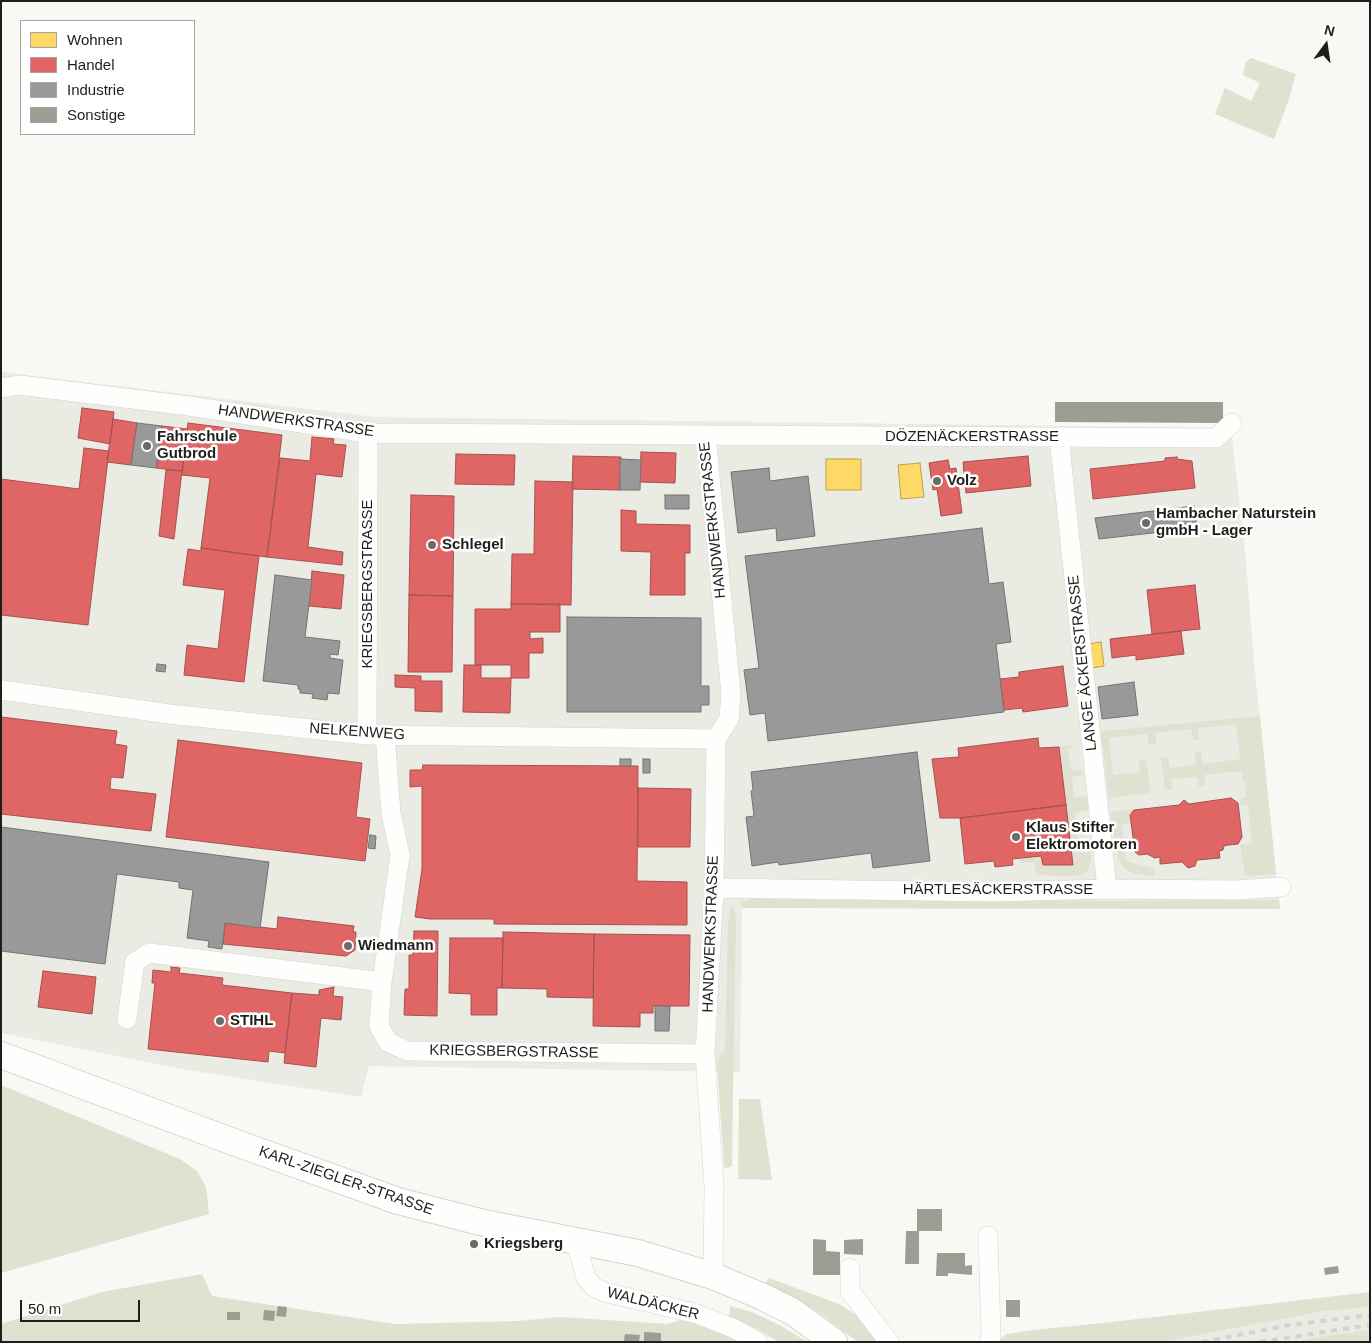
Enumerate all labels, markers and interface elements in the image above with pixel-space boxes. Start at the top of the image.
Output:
legend [20,20,195,135]
north arrow [1301,20,1351,70]
text: N [1323,21,1336,39]
text: Wohnen [67,31,123,48]
text: Handel [67,56,115,73]
text: Industrie [67,81,125,98]
text: Sonstige [67,106,125,123]
street label: HANDWERKSTRASSE [217,401,375,441]
place label: Fahrschule Gutbrod [157,428,237,463]
street label: DÖZENÄCKERSTRASSE [885,428,1059,446]
marker: Fahrschule Gutbrod [141,440,153,452]
street label: HANDWERKSTRASSE [696,441,730,599]
place label: Volz [947,472,977,490]
marker: Volz [931,475,943,487]
street label: KRIEGSBERGSTRASSE [359,499,377,669]
place label: Hambacher Naturstein gmbH - Lager [1156,505,1316,540]
marker: Hambacher Naturstein gmbH - Lager [1140,517,1152,529]
place label: Schlegel [442,536,504,554]
marker: Schlegel [426,539,438,551]
street label: LANGE ÄCKERSTRASSE [1065,574,1101,752]
street label: NELKENWEG [309,720,405,744]
place label: Klaus Stifter Elektromotoren [1026,819,1137,854]
marker: Klaus Stifter Elektromotoren [1010,831,1022,843]
street label: HANDWERKSTRASSE [699,855,723,1013]
street label: HÄRTLESÄCKERSTRASSE [903,881,1093,899]
place label: Wiedmann [358,937,434,955]
marker: Wiedmann [342,940,354,952]
place label: STIHL [230,1012,273,1030]
marker: STIHL [214,1015,226,1027]
street label: KRIEGSBERGSTRASSE [429,1042,599,1062]
street label: KARL-ZIEGLER-STRASSE [256,1143,436,1219]
place label: Kriegsberg [484,1235,563,1253]
marker: Kriegsberg [468,1238,480,1250]
street label: WALDÄCKER [605,1284,701,1324]
scale bar [22,1290,142,1322]
text: 50 m [28,1300,61,1317]

